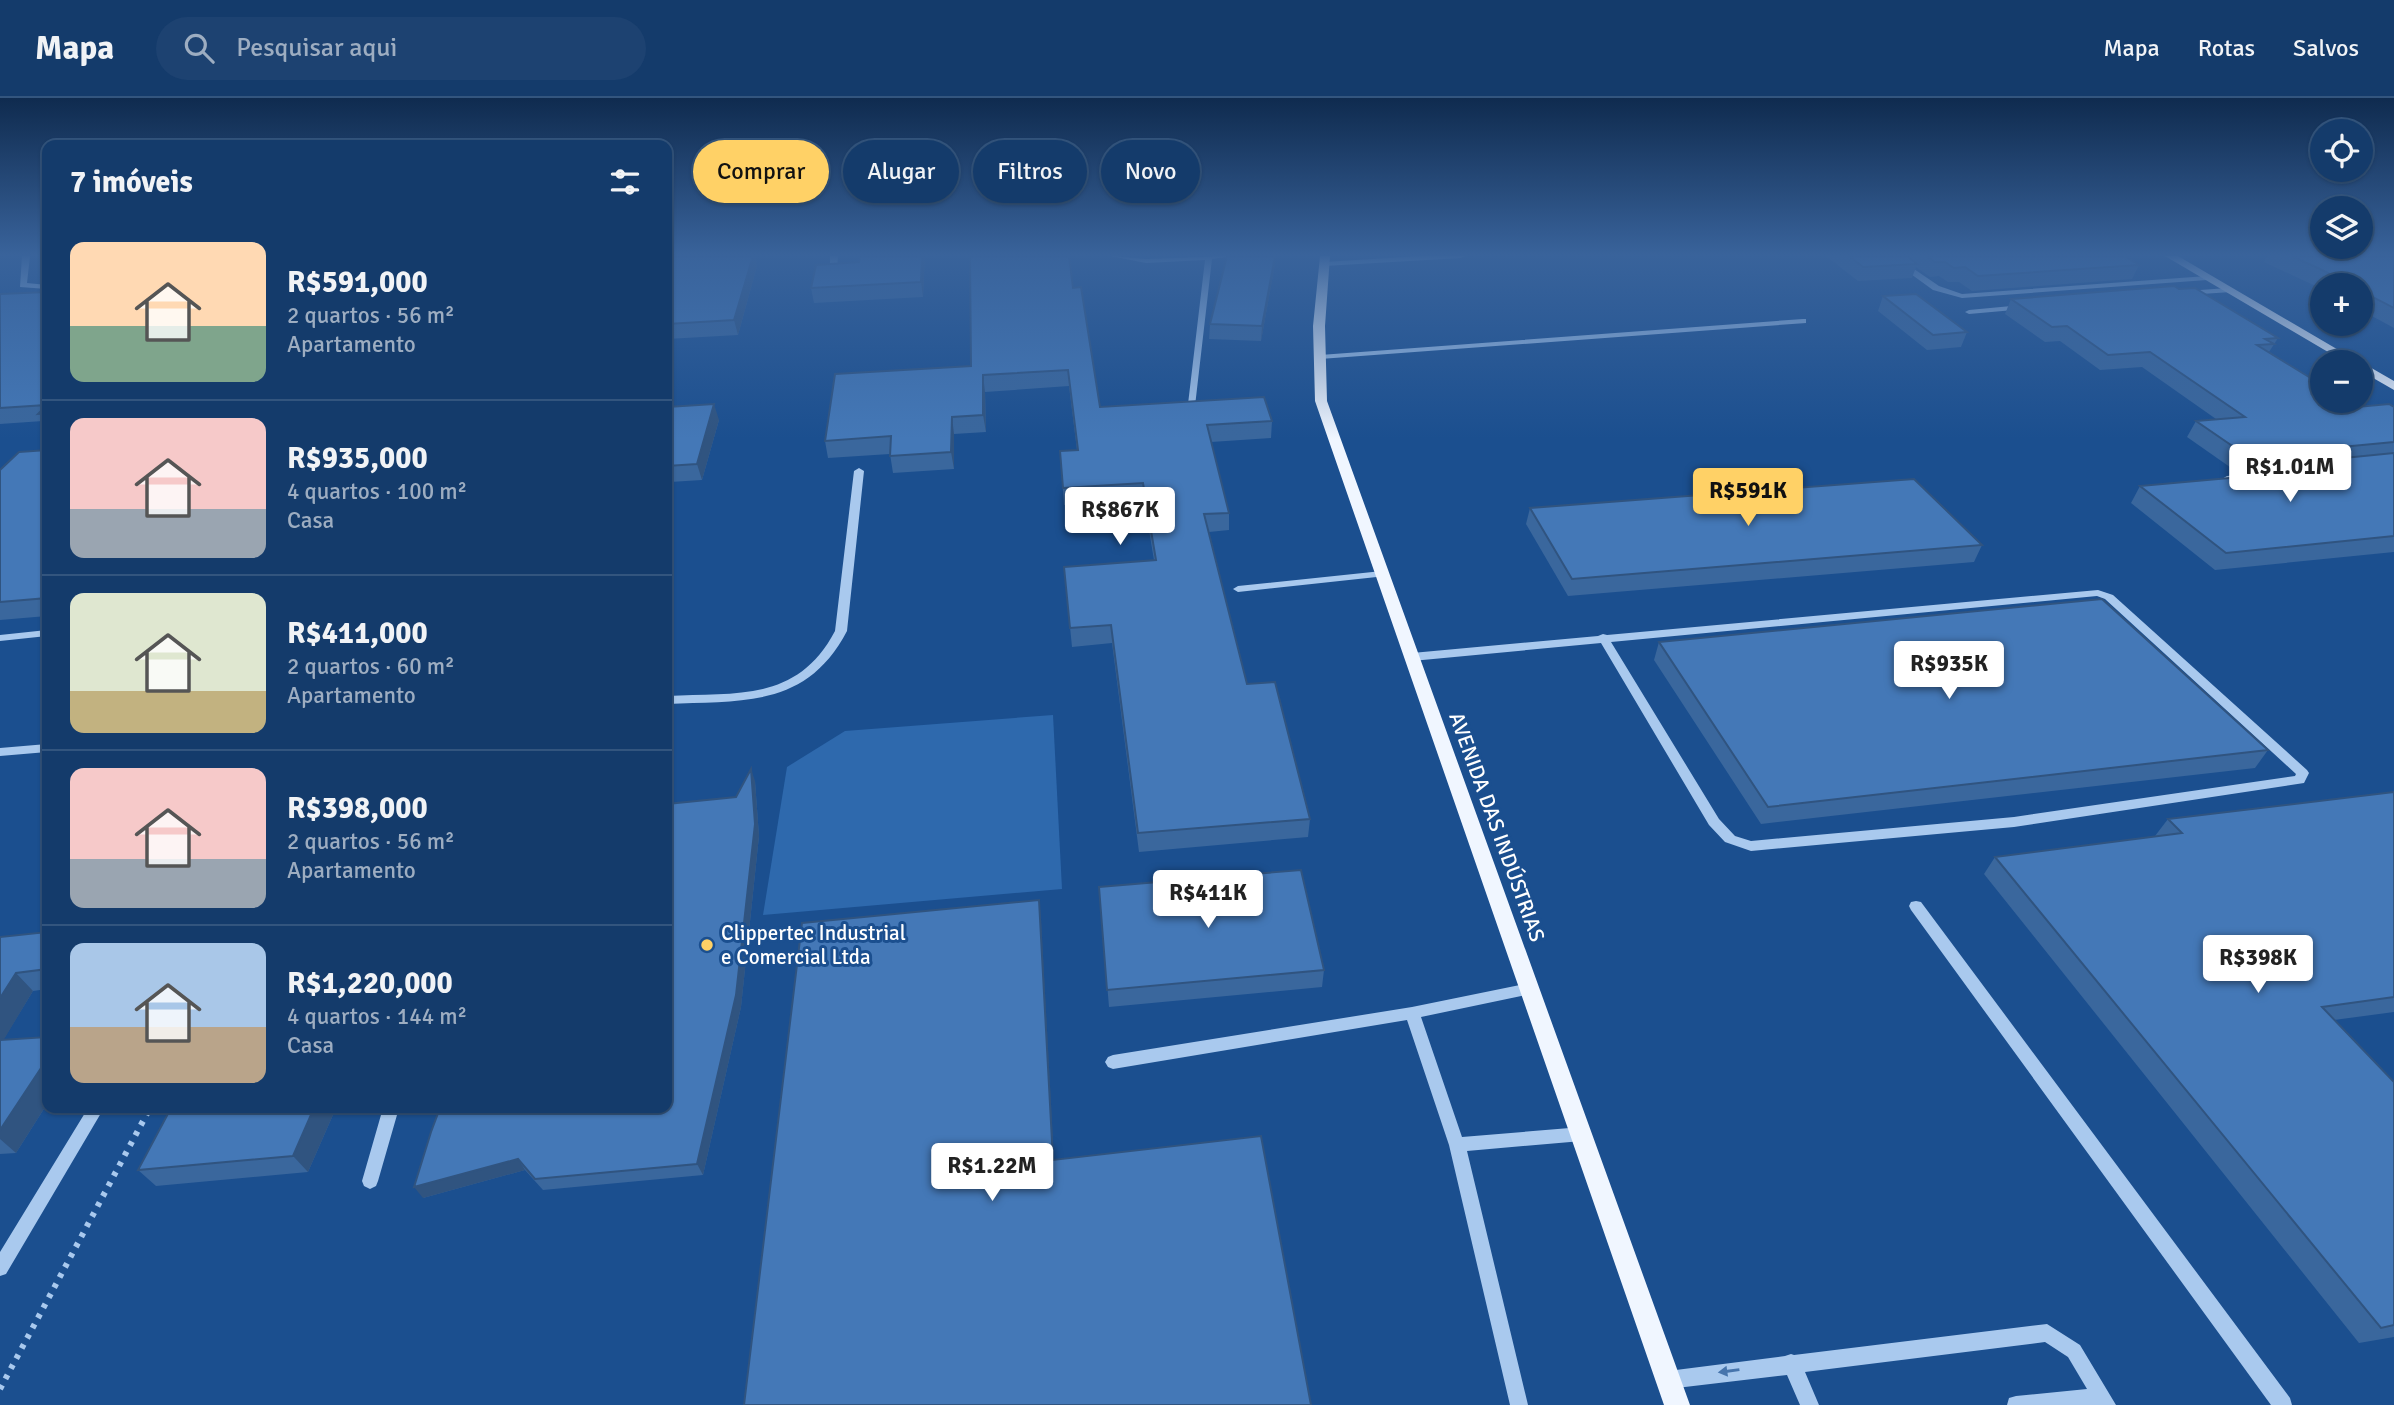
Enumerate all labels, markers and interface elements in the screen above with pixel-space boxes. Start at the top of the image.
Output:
search box [156,17,646,80]
text: Mapa [35,28,114,69]
icon: search [180,29,218,67]
text: Pesquisar aqui [236,32,397,64]
text: Mapa [2103,33,2160,63]
text: Rotas [2198,33,2255,63]
text: Salvos [2293,33,2359,63]
map controls [2310,119,2373,413]
button: locate [2310,119,2373,182]
chip: Comprar [693,140,829,203]
chip: Alugar [843,140,959,203]
chip: Filtros [973,140,1087,203]
chip: Novo [1101,140,1200,203]
icon: filters [606,163,644,201]
text: 7 imóveis [70,164,193,201]
button: layers [2310,196,2373,259]
text: R$591,000 [287,264,428,301]
icon: home [126,270,210,354]
button: + [2310,273,2373,336]
text: 2 quartos · 56 m² [287,301,455,330]
text: Apartamento [287,330,416,359]
button: − [2310,350,2373,413]
text: R$935,000 [287,440,428,477]
pin: R$1.01M [2225,444,2355,504]
icon: home [126,446,210,530]
text: R$1.01M [2245,452,2335,481]
pin: R$591K [1691,468,1805,528]
text: R$591K [1709,476,1787,505]
text: 4 quartos · 100 m² [287,477,467,506]
pin: R$867K [1063,488,1177,547]
text: R$867K [1081,495,1159,524]
text: Casa [287,506,334,535]
text: R$411,000 [287,615,428,652]
icon: home [126,621,210,705]
pin: R$935K [1892,642,2006,701]
text: R$935K [1910,649,1988,678]
text: 2 quartos · 60 m² [287,652,455,681]
text: Apartamento [287,681,416,710]
street label: AVENIDA DAS INDÚSTRIAS [1443,709,1551,945]
text: R$398,000 [287,790,428,827]
icon: home [126,796,210,880]
text: 2 quartos · 56 m² [287,827,455,856]
text: Apartamento [287,856,416,885]
pin: R$411K [1151,870,1265,930]
text: R$411K [1169,878,1247,907]
place label: Clippertec Industrial e Comercial Ltda [721,920,906,970]
pin: R$398K [2201,936,2315,995]
marker: Clippertec Industrial e Comercial Ltda [699,937,715,953]
text: R$398K [2219,943,2297,972]
text: R$1,220,000 [287,965,453,1002]
icon: home [126,971,210,1055]
text: 4 quartos · 144 m² [287,1002,467,1031]
text: Casa [287,1031,334,1060]
pin: R$1.22M [927,1144,1057,1203]
text: R$1.22M [947,1151,1037,1180]
one-way arrow [1718,1366,1740,1377]

